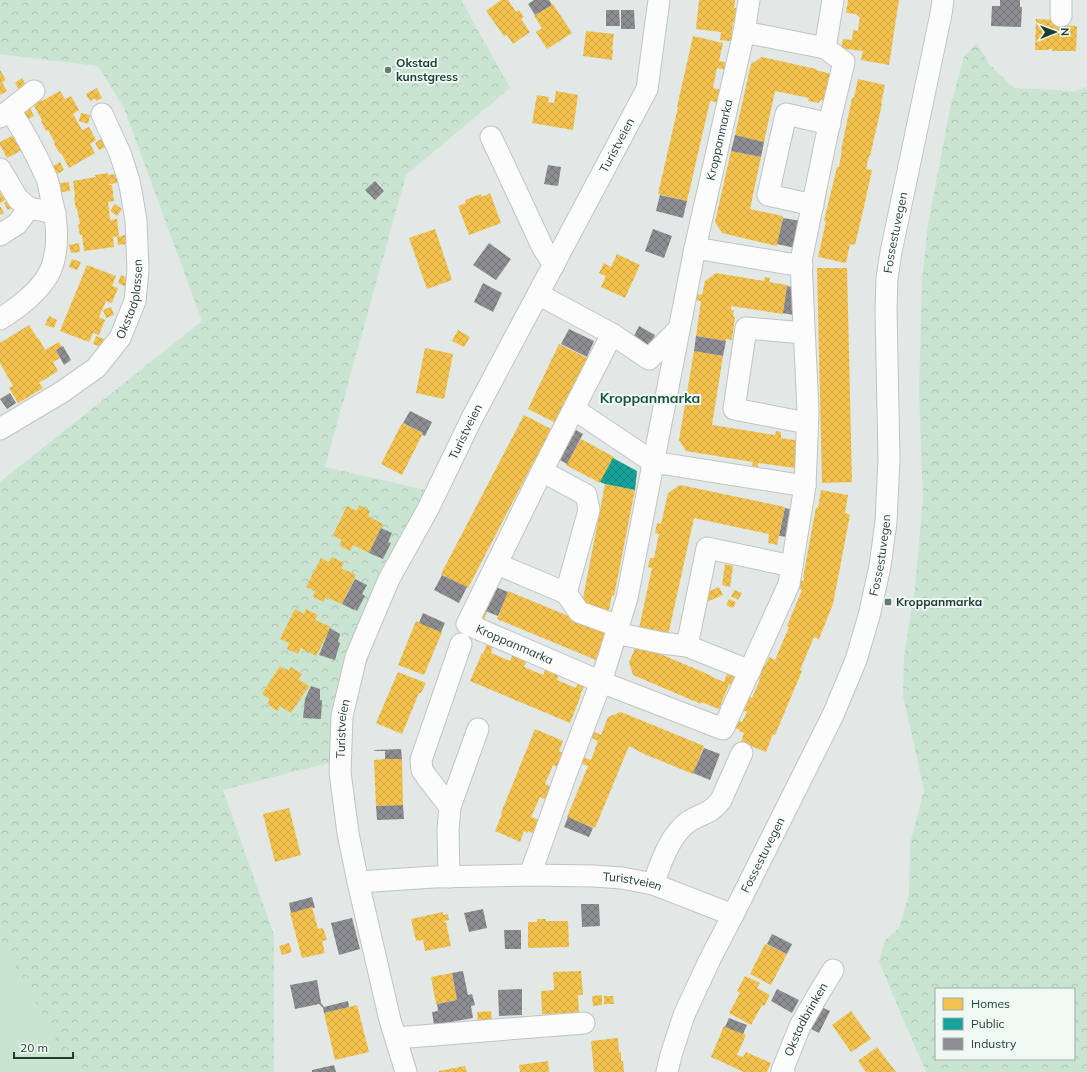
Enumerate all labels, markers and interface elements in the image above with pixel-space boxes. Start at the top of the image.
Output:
north arrow [1035,12,1075,52]
text: N [1058,28,1072,36]
place label: Okstad kunstgress [396,55,458,84]
marker: Okstad kunstgress [383,65,393,75]
street label: Kroppanmarka [703,98,736,182]
street label: Turistveien [596,115,637,175]
street label: Fossestuvegen [880,190,910,274]
street label: Okstadplassen [112,259,145,341]
district label: Kroppanmarka [600,389,700,407]
street label: Turistveien [445,401,485,462]
street label: Fossestuvegen [866,514,893,597]
place label: Kroppanmarka [896,594,982,609]
marker: Kroppanmarka [883,597,893,607]
street label: Kroppanmarka [474,621,556,667]
street label: Turistveien [332,697,353,759]
street label: Fossestuvegen [737,815,788,895]
street label: Turistveien [602,869,664,894]
street label: Okstadbrinken [781,980,831,1058]
legend [935,988,1075,1060]
text: Homes [971,996,1010,1011]
text: Public [971,1016,1005,1031]
scale bar [14,1034,73,1060]
text: Industry [971,1036,1017,1051]
text: 20 m [20,1040,48,1055]

